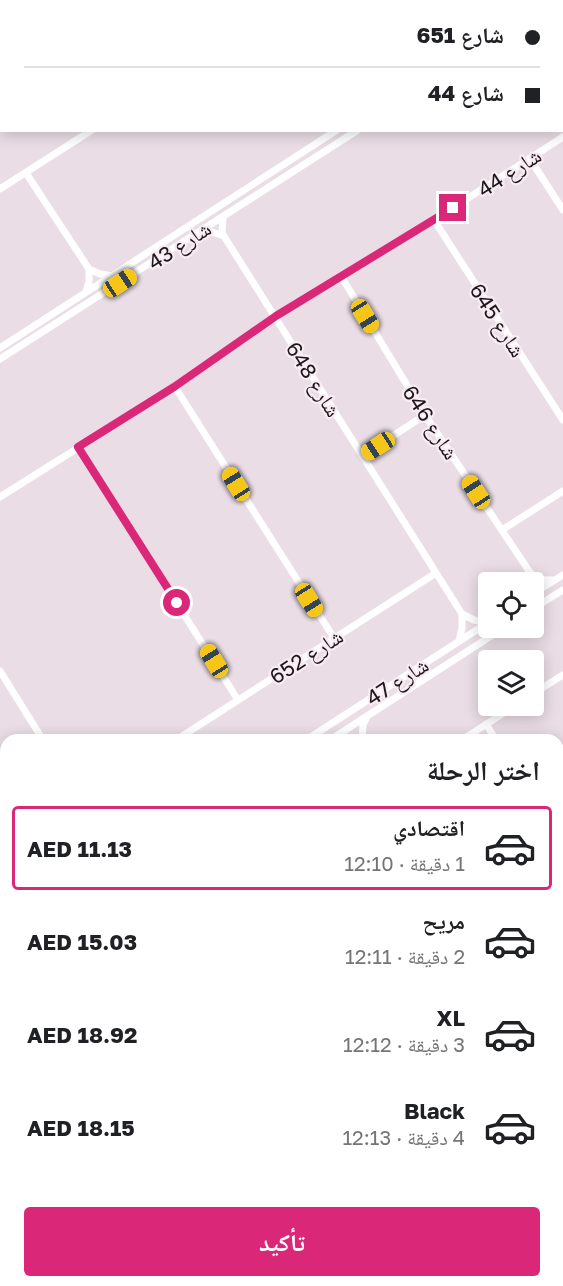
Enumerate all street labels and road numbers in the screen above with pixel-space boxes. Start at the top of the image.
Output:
street label: شارع 44 [472,142,546,203]
street label: شارع 43 [142,215,216,276]
street label: شارع 645 [464,278,531,362]
street label: شارع 648 [280,337,347,422]
street label: شارع 646 [397,380,465,465]
street label: شارع 652 [264,623,348,690]
street label: شارع 47 [361,651,434,712]

